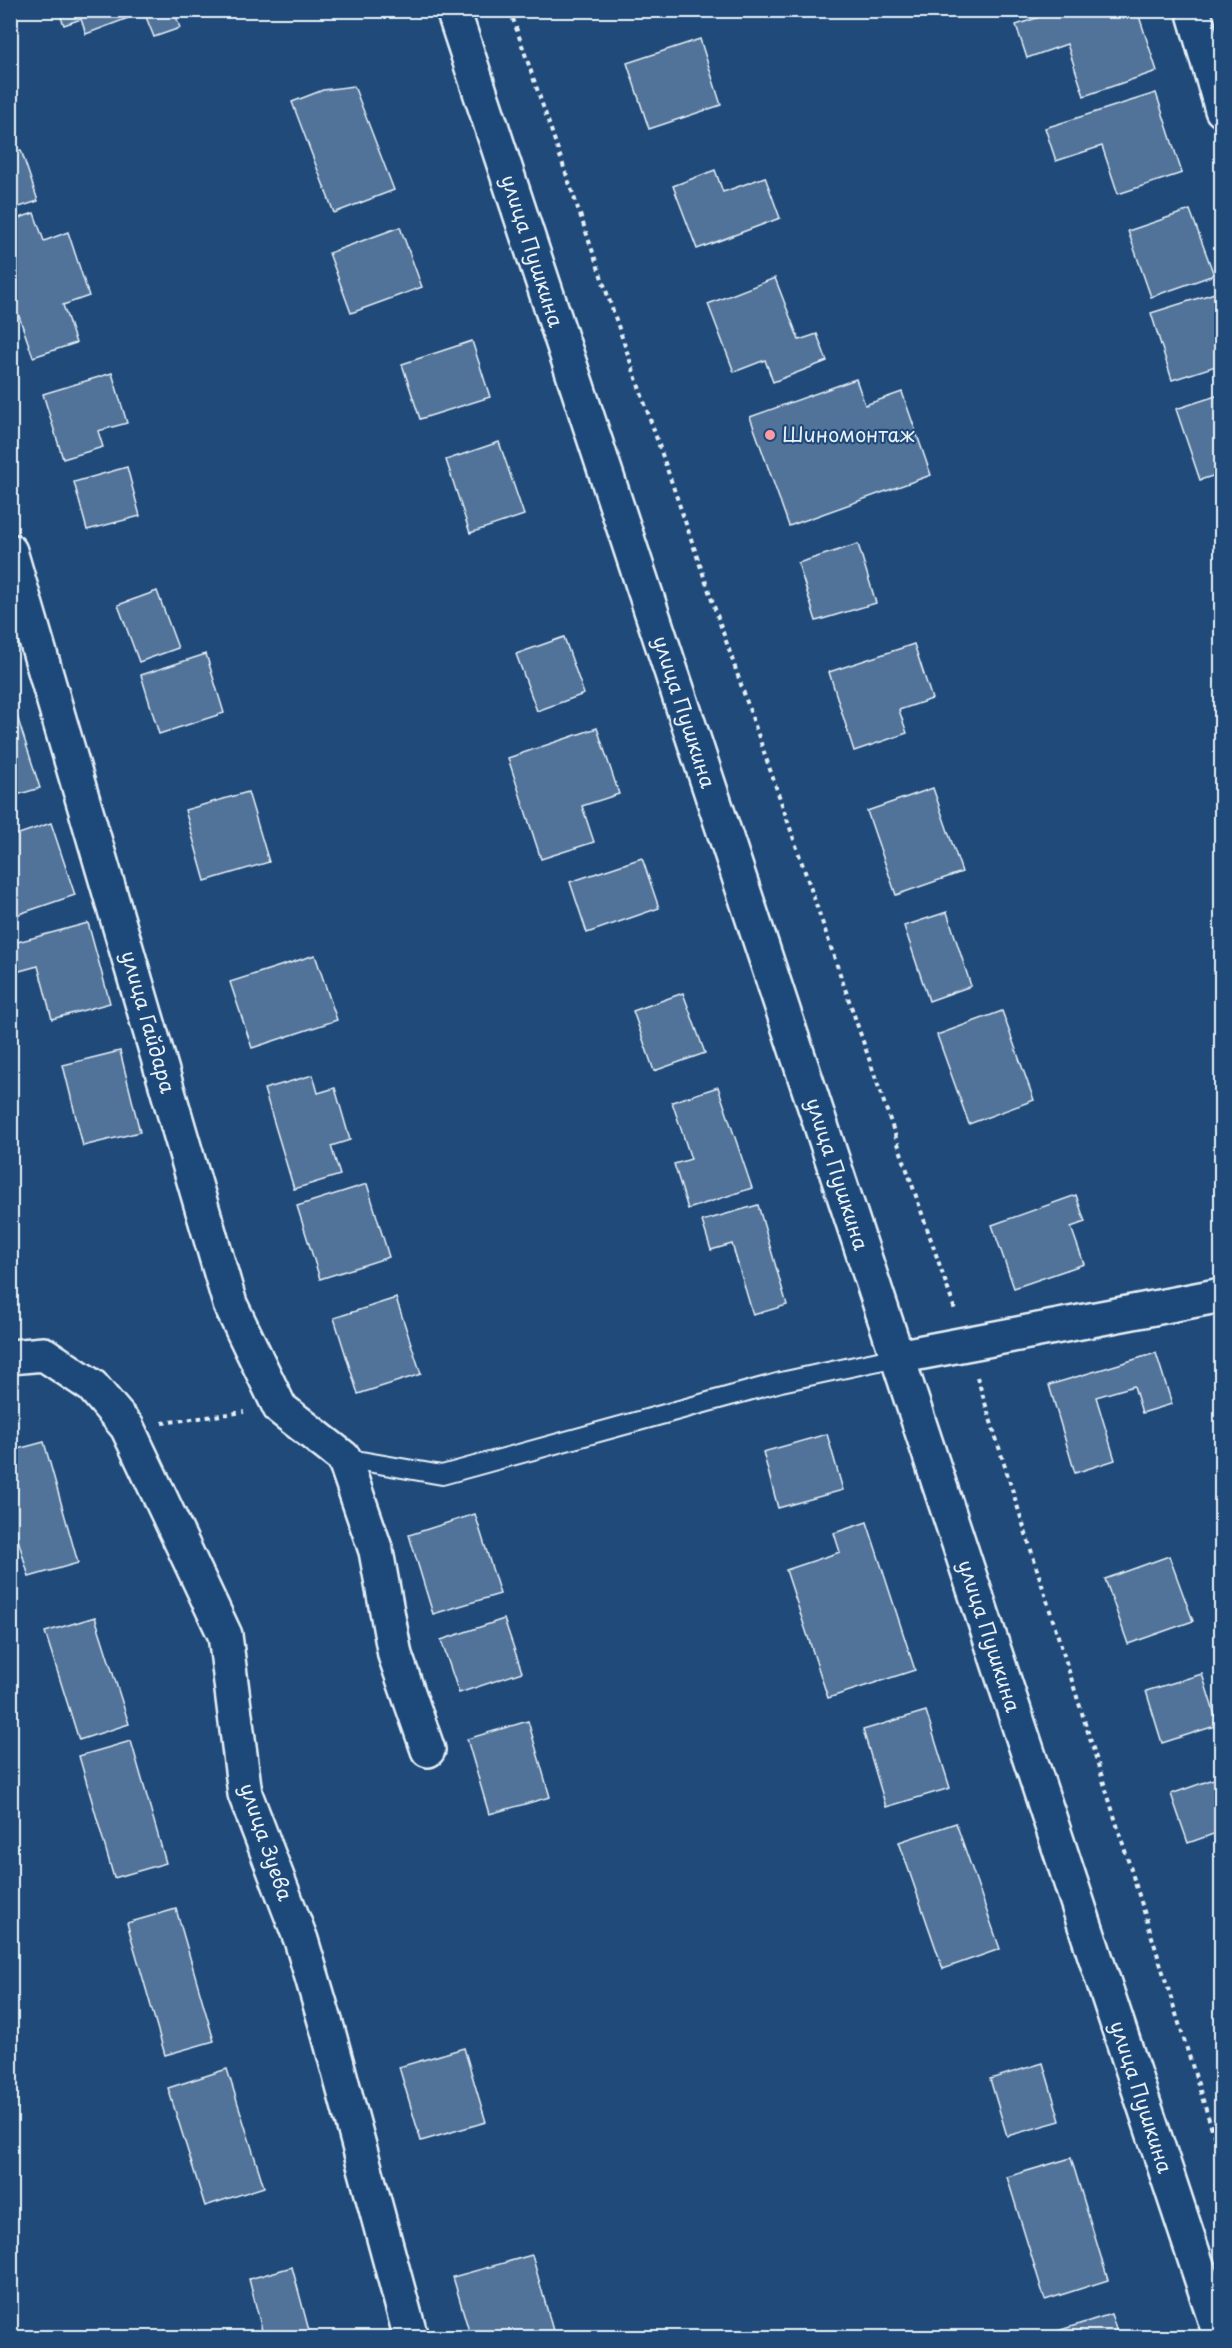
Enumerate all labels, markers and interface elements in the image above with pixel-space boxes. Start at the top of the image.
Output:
street label: улица Пушкина [494,171,572,331]
place label: Шиномонтаж [782,419,915,449]
marker: Шиномонтаж [763,428,777,442]
street label: улица Пушкина [646,632,724,792]
street label: улица Гайдара [114,947,184,1097]
street label: улица Пушкина [799,1094,877,1254]
street label: улица Пушкина [951,1556,1029,1716]
street label: улица Зуева [233,1779,301,1905]
street label: улица Пушкина [1103,2017,1181,2177]

